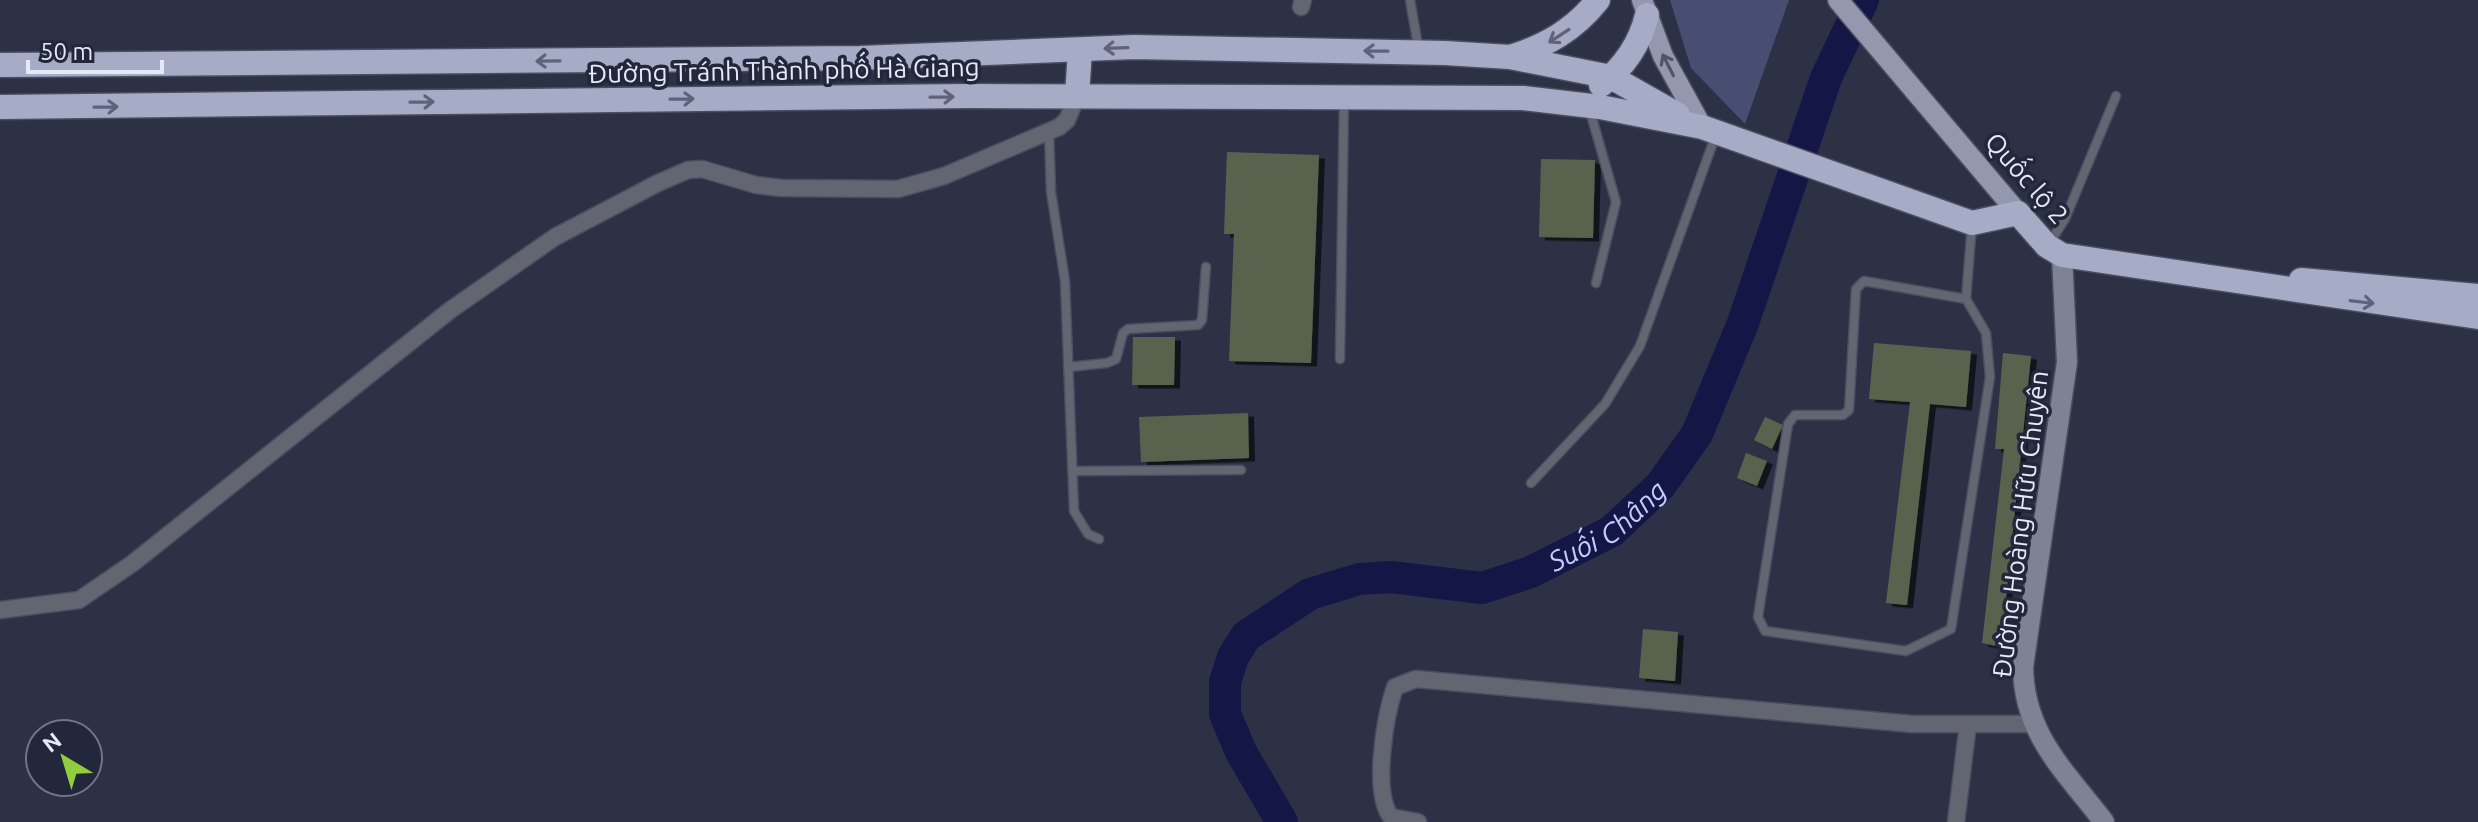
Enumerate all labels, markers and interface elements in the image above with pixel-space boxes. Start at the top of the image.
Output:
scale bar [28,24,162,74]
one-way arrow [1548,27,1570,44]
text: 50 m [40,38,93,65]
one-way arrow [1103,41,1130,56]
one-way arrow [1363,44,1390,59]
street label: Đường Tránh Thành phố Hà Giang [588,49,980,88]
one-way arrow [535,53,562,69]
one-way arrow [1660,54,1675,78]
one-way arrow [928,89,955,105]
one-way arrow [668,91,695,107]
one-way arrow [408,94,435,110]
one-way arrow [92,99,119,114]
street label: Quốc lộ 2 [1980,124,2077,229]
one-way arrow [2349,295,2374,310]
street label: Đường Hoàng Hữu Chuyên [1987,369,2053,679]
water label: Suối Châng [1542,474,1672,577]
north arrow [24,718,104,798]
text: N [37,727,66,757]

